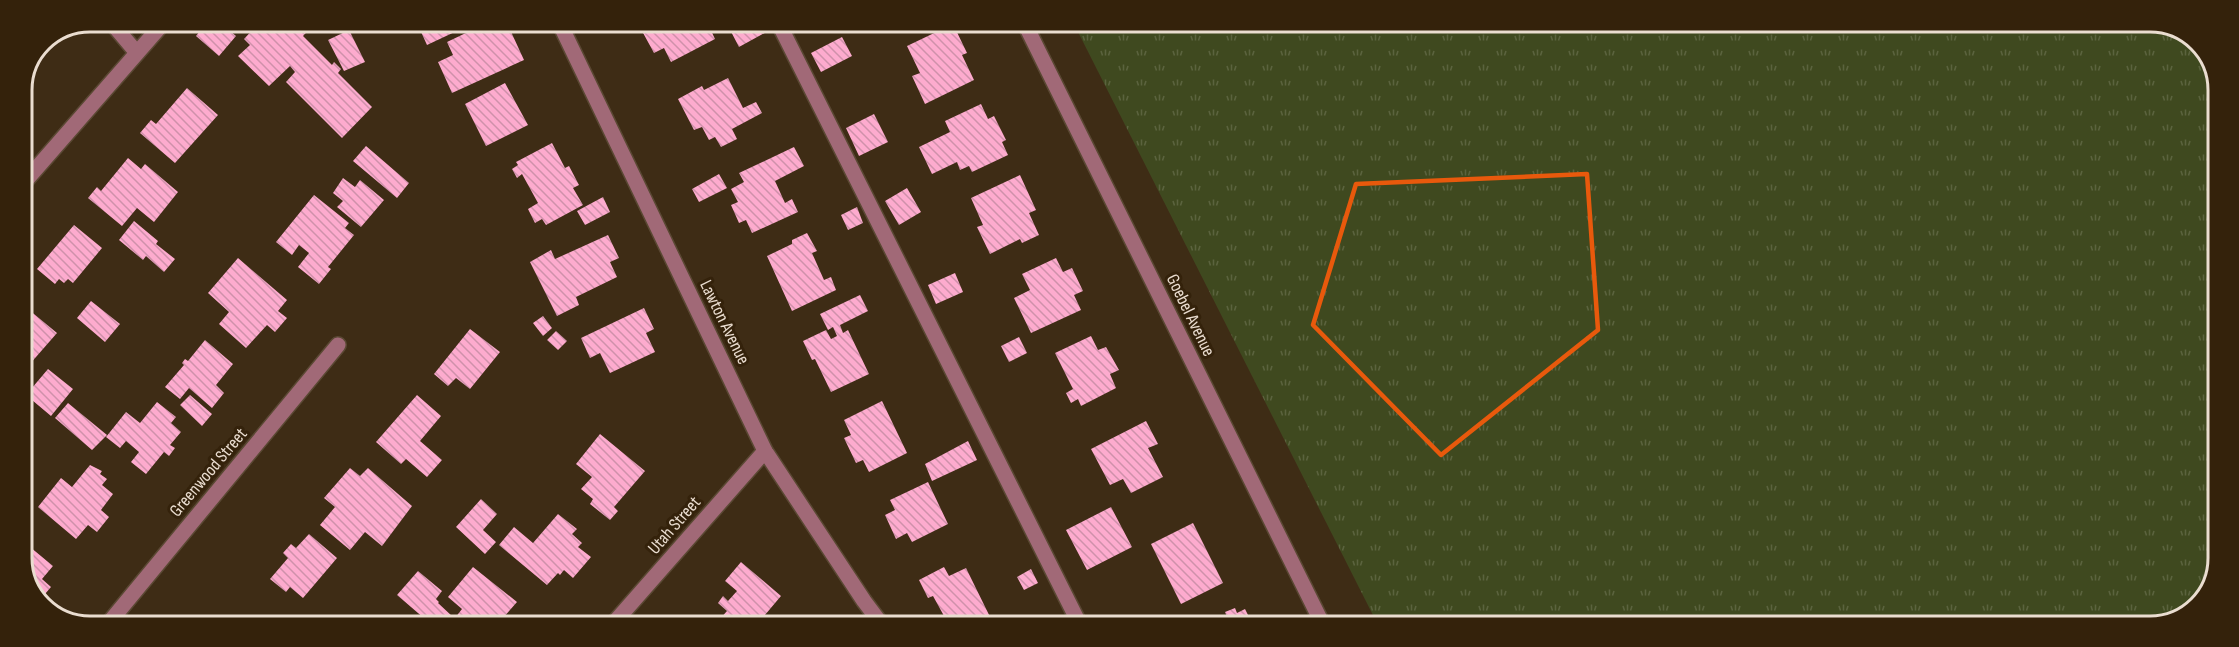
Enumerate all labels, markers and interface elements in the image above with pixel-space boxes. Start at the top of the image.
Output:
street label: Goebel Avenue [1162,271,1219,360]
street label: Lawton Avenue [695,277,754,368]
street label: Greenwood Street [165,423,252,521]
street label: Utah Street [644,492,706,559]

